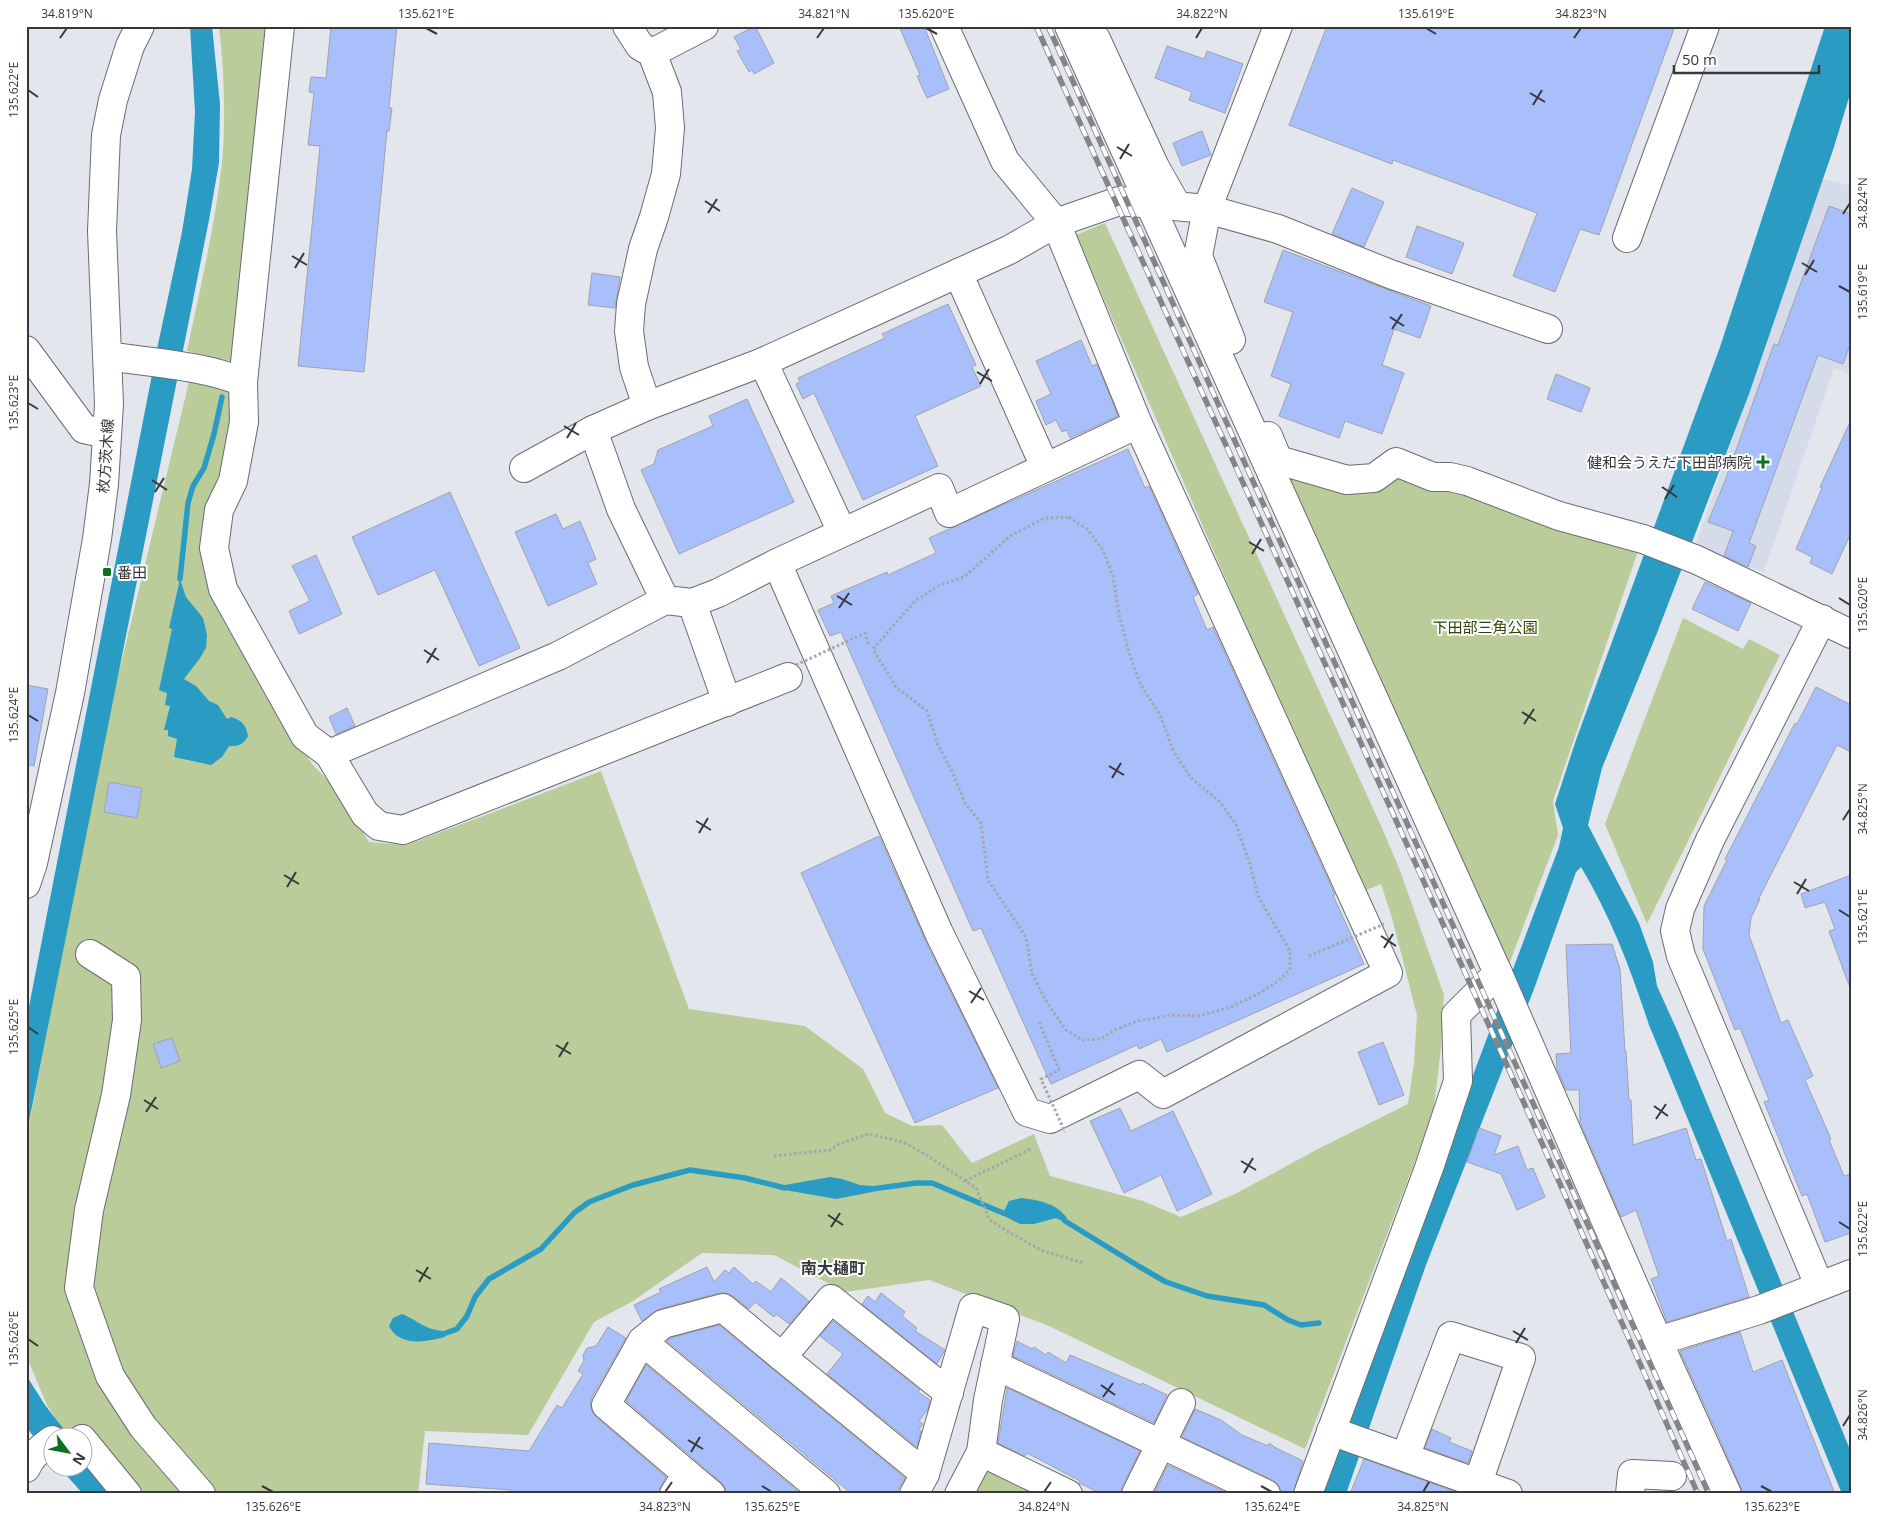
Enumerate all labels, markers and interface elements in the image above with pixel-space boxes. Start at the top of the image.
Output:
text: 34.819°N [41,5,93,22]
text: 135.621°E [398,5,454,22]
text: 34.821°N [798,5,850,22]
text: 135.620°E [898,5,954,22]
text: 34.822°N [1176,5,1228,22]
text: 135.619°E [1398,5,1454,22]
text: 34.823°N [1555,5,1607,22]
scale bar [1674,42,1820,74]
text: 50 m [1682,49,1717,69]
text: 135.622°E [5,62,22,118]
text: 34.824°N [1854,177,1871,229]
text: 135.619°E [1854,264,1871,320]
text: 135.623°E [5,375,22,431]
street label: 枚方茨木線 [92,418,118,494]
place label: 健和会うえだ下田部病院 [1587,452,1752,472]
marker: 健和会うえだ下田部病院 [1756,455,1770,469]
place label: 番田 [117,562,147,582]
marker: 番田 [101,566,113,578]
text: 135.620°E [1854,577,1871,633]
park label: 下田部三角公園 [1432,617,1538,637]
text: 135.624°E [5,687,22,743]
text: 34.825°N [1854,783,1871,835]
text: 135.621°E [1854,889,1871,945]
text: 135.625°E [5,999,22,1055]
text: 135.622°E [1854,1201,1871,1257]
district label: 南大樋町 [801,1257,865,1279]
text: 135.626°E [5,1311,22,1367]
text: 34.826°N [1854,1389,1871,1441]
north arrow [42,1428,92,1478]
text: N [68,1449,91,1469]
text: 135.626°E [245,1498,301,1515]
text: 34.823°N [639,1498,691,1515]
text: 135.625°E [744,1498,800,1515]
text: 34.824°N [1018,1498,1070,1515]
text: 135.624°E [1244,1498,1300,1515]
text: 34.825°N [1397,1498,1449,1515]
text: 135.623°E [1744,1498,1800,1515]

